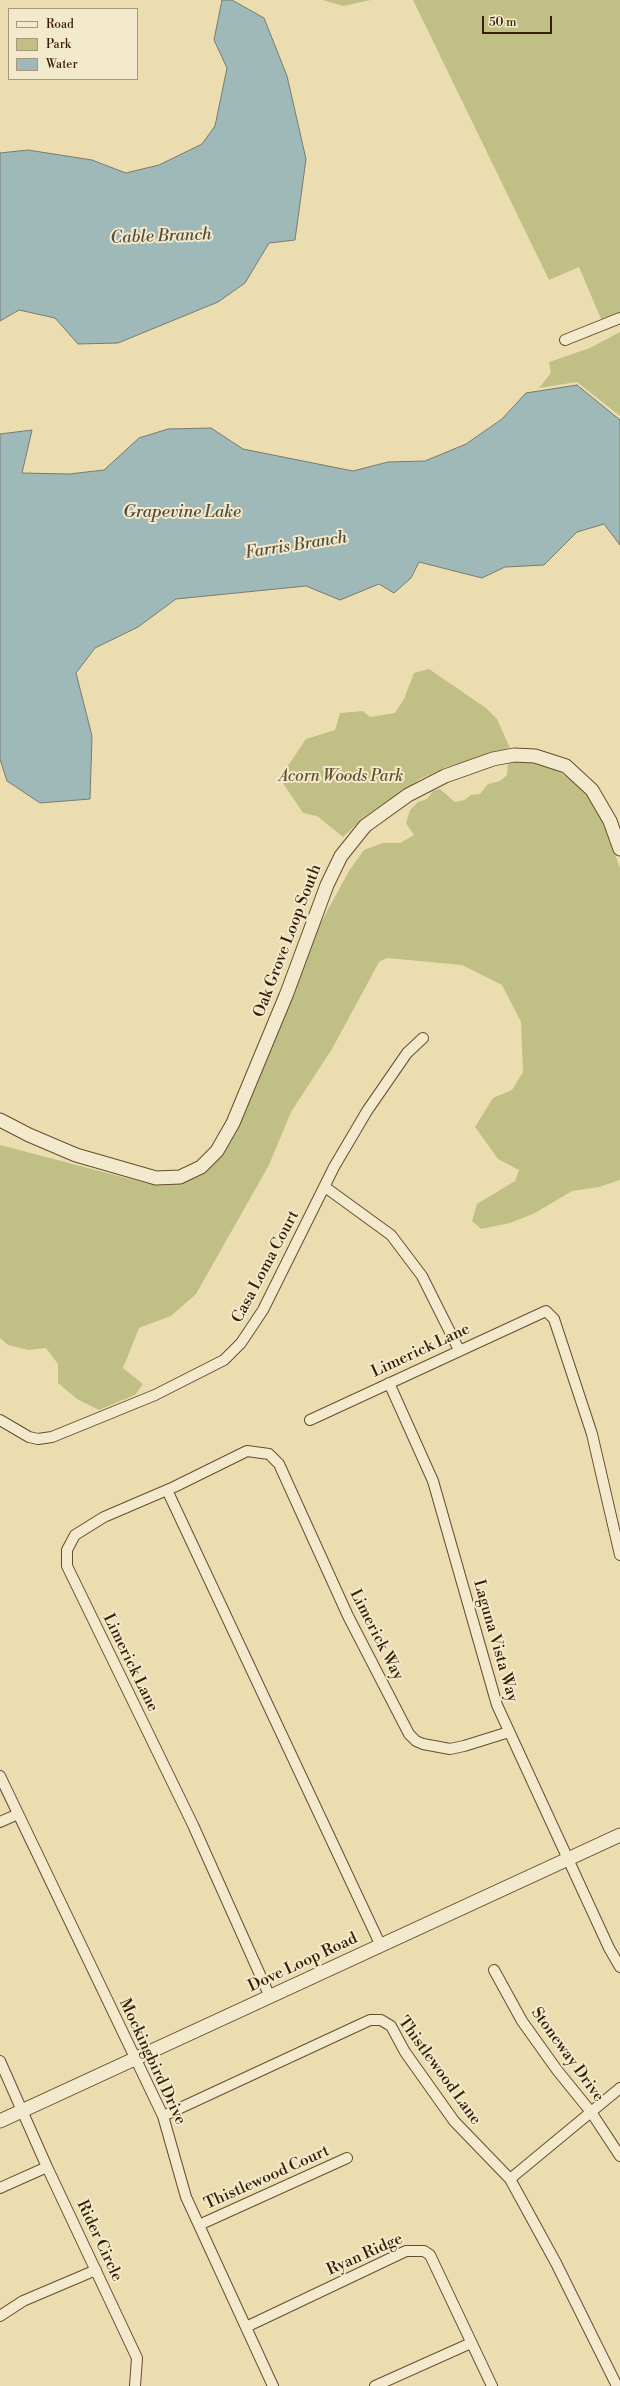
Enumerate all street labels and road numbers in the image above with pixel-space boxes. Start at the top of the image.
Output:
street label: Oak Grove Loop South [250,862,326,1020]
street label: Casa Loma Court [228,1207,304,1327]
street label: Limerick Lane [369,1320,473,1382]
street label: Laguna Vista Way [468,1578,522,1704]
street label: Limerick Way [345,1586,407,1684]
street label: Limerick Lane [98,1611,162,1715]
street label: Dove Loop Road [245,1929,361,1997]
street label: Mockingbird Drive [114,1996,190,2128]
street label: Stoneway Drive [526,2004,608,2106]
street label: Thistlewood Lane [393,2013,485,2129]
street label: Thistlewood Court [201,2142,333,2214]
street label: Rider Circle [72,2197,126,2285]
street label: Ryan Ridge [324,2230,406,2280]

